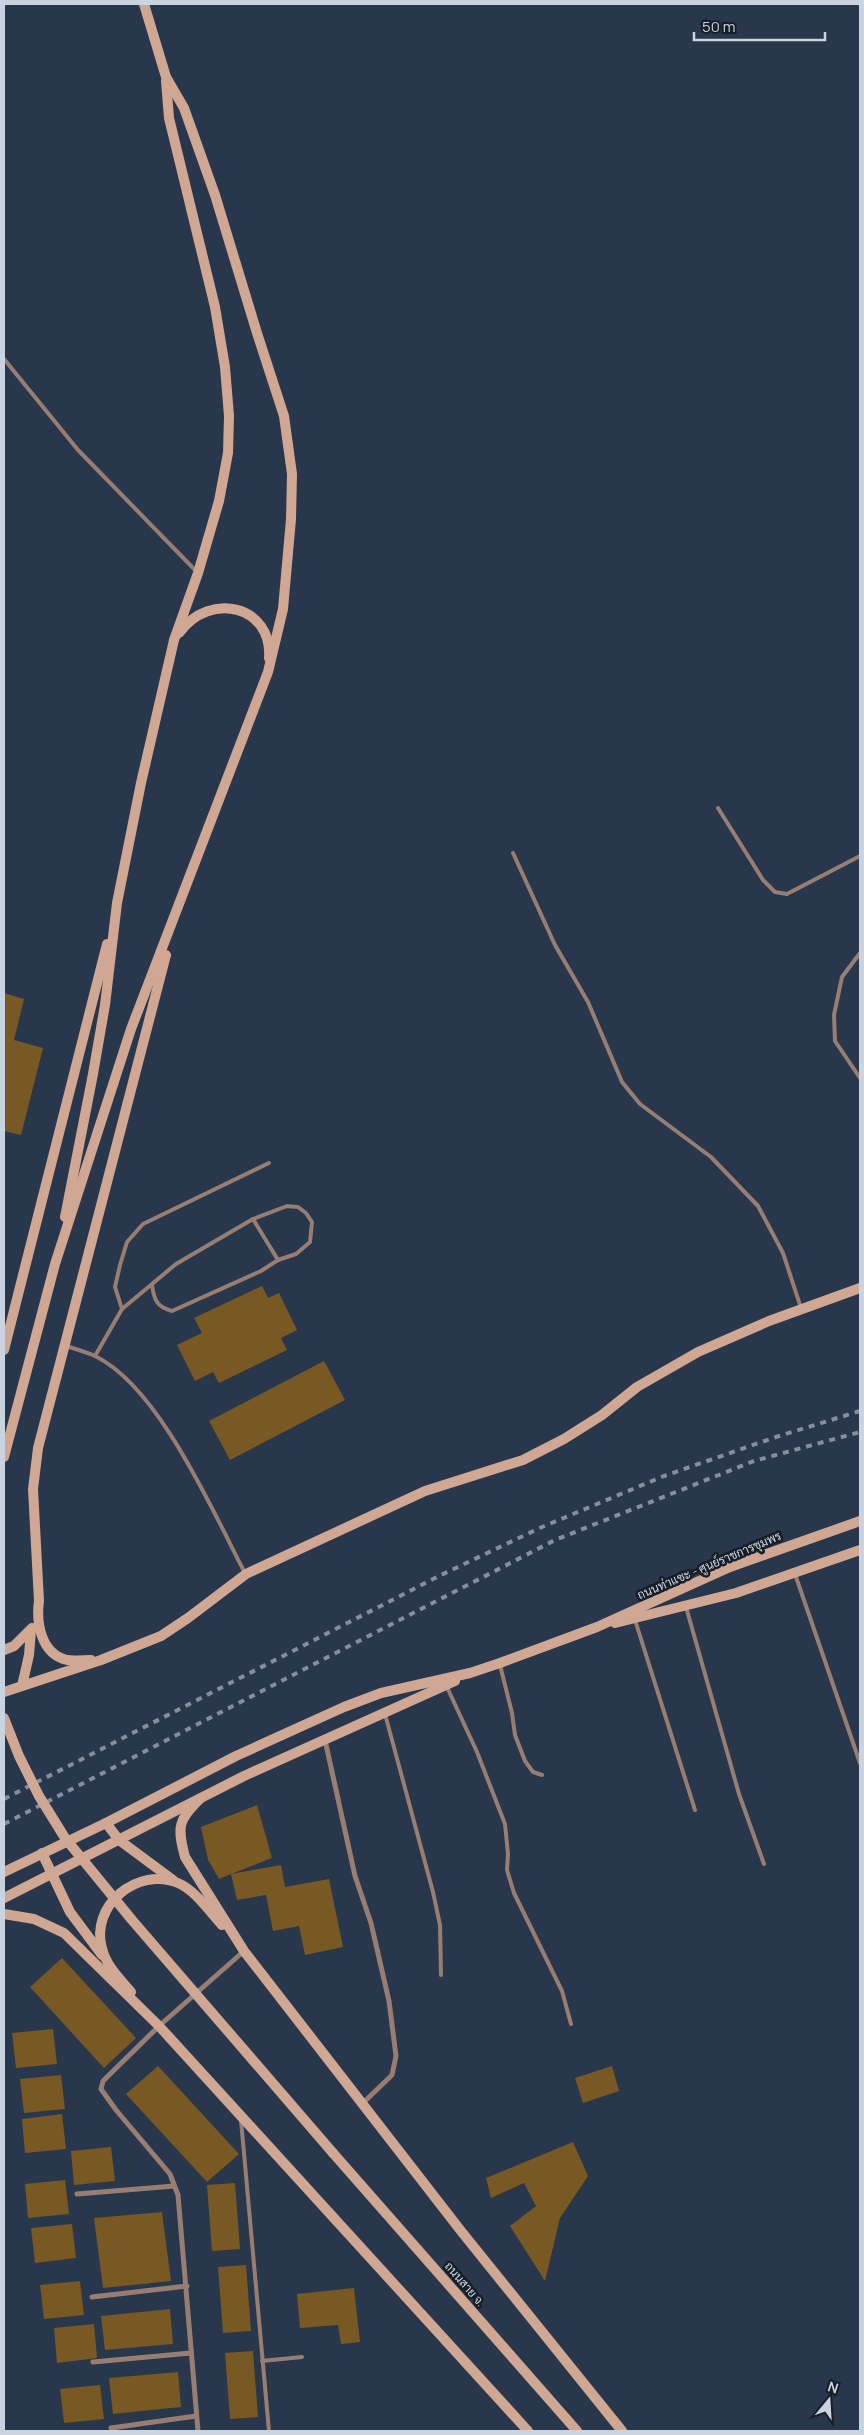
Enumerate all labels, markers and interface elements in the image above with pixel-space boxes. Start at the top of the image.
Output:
scale bar [694,10,825,42]
text: 50 m [702,16,736,37]
street label: ถนนท่าแซะ - ศูนย์ราชการชุมพร [634,1527,784,1604]
street label: ถนนสาย จ. [441,2258,489,2310]
north arrow [804,2375,854,2425]
text: N [825,2377,841,2398]

